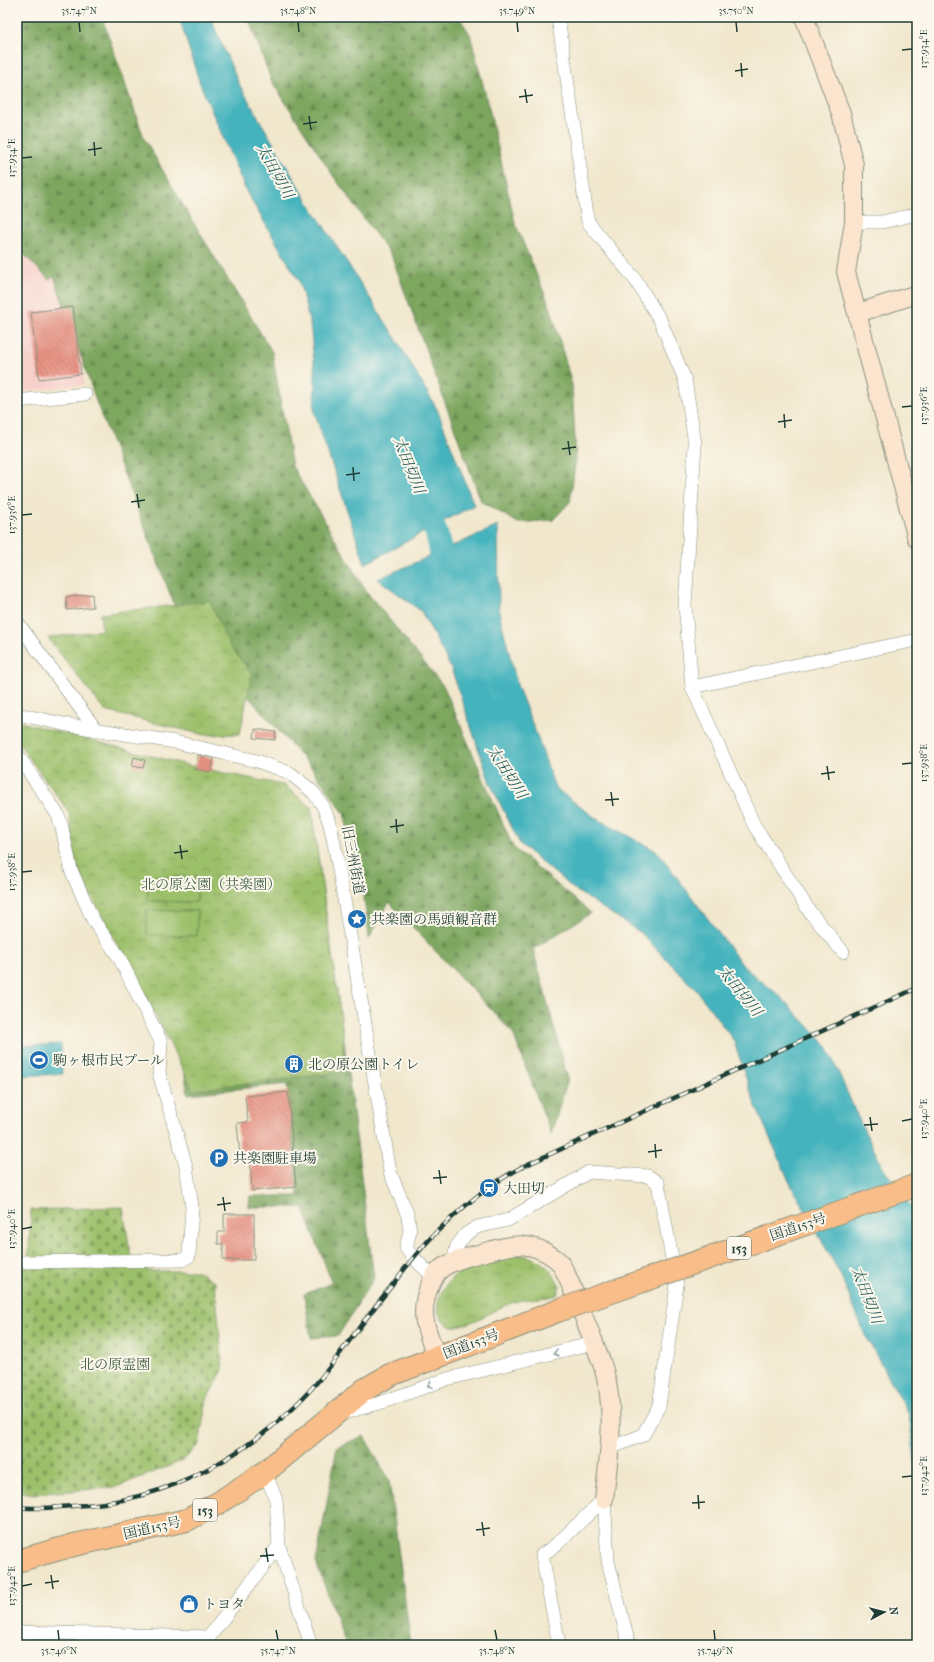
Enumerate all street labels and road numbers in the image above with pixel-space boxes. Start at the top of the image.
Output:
street label: 旧三州街道 [338,824,368,896]
street label: 国道153号 [767,1209,829,1245]
road number: 153 [727,1237,751,1259]
street label: 国道153号 [441,1326,501,1362]
road number: 153 [193,1499,217,1521]
street label: 国道153号 [121,1513,183,1543]

